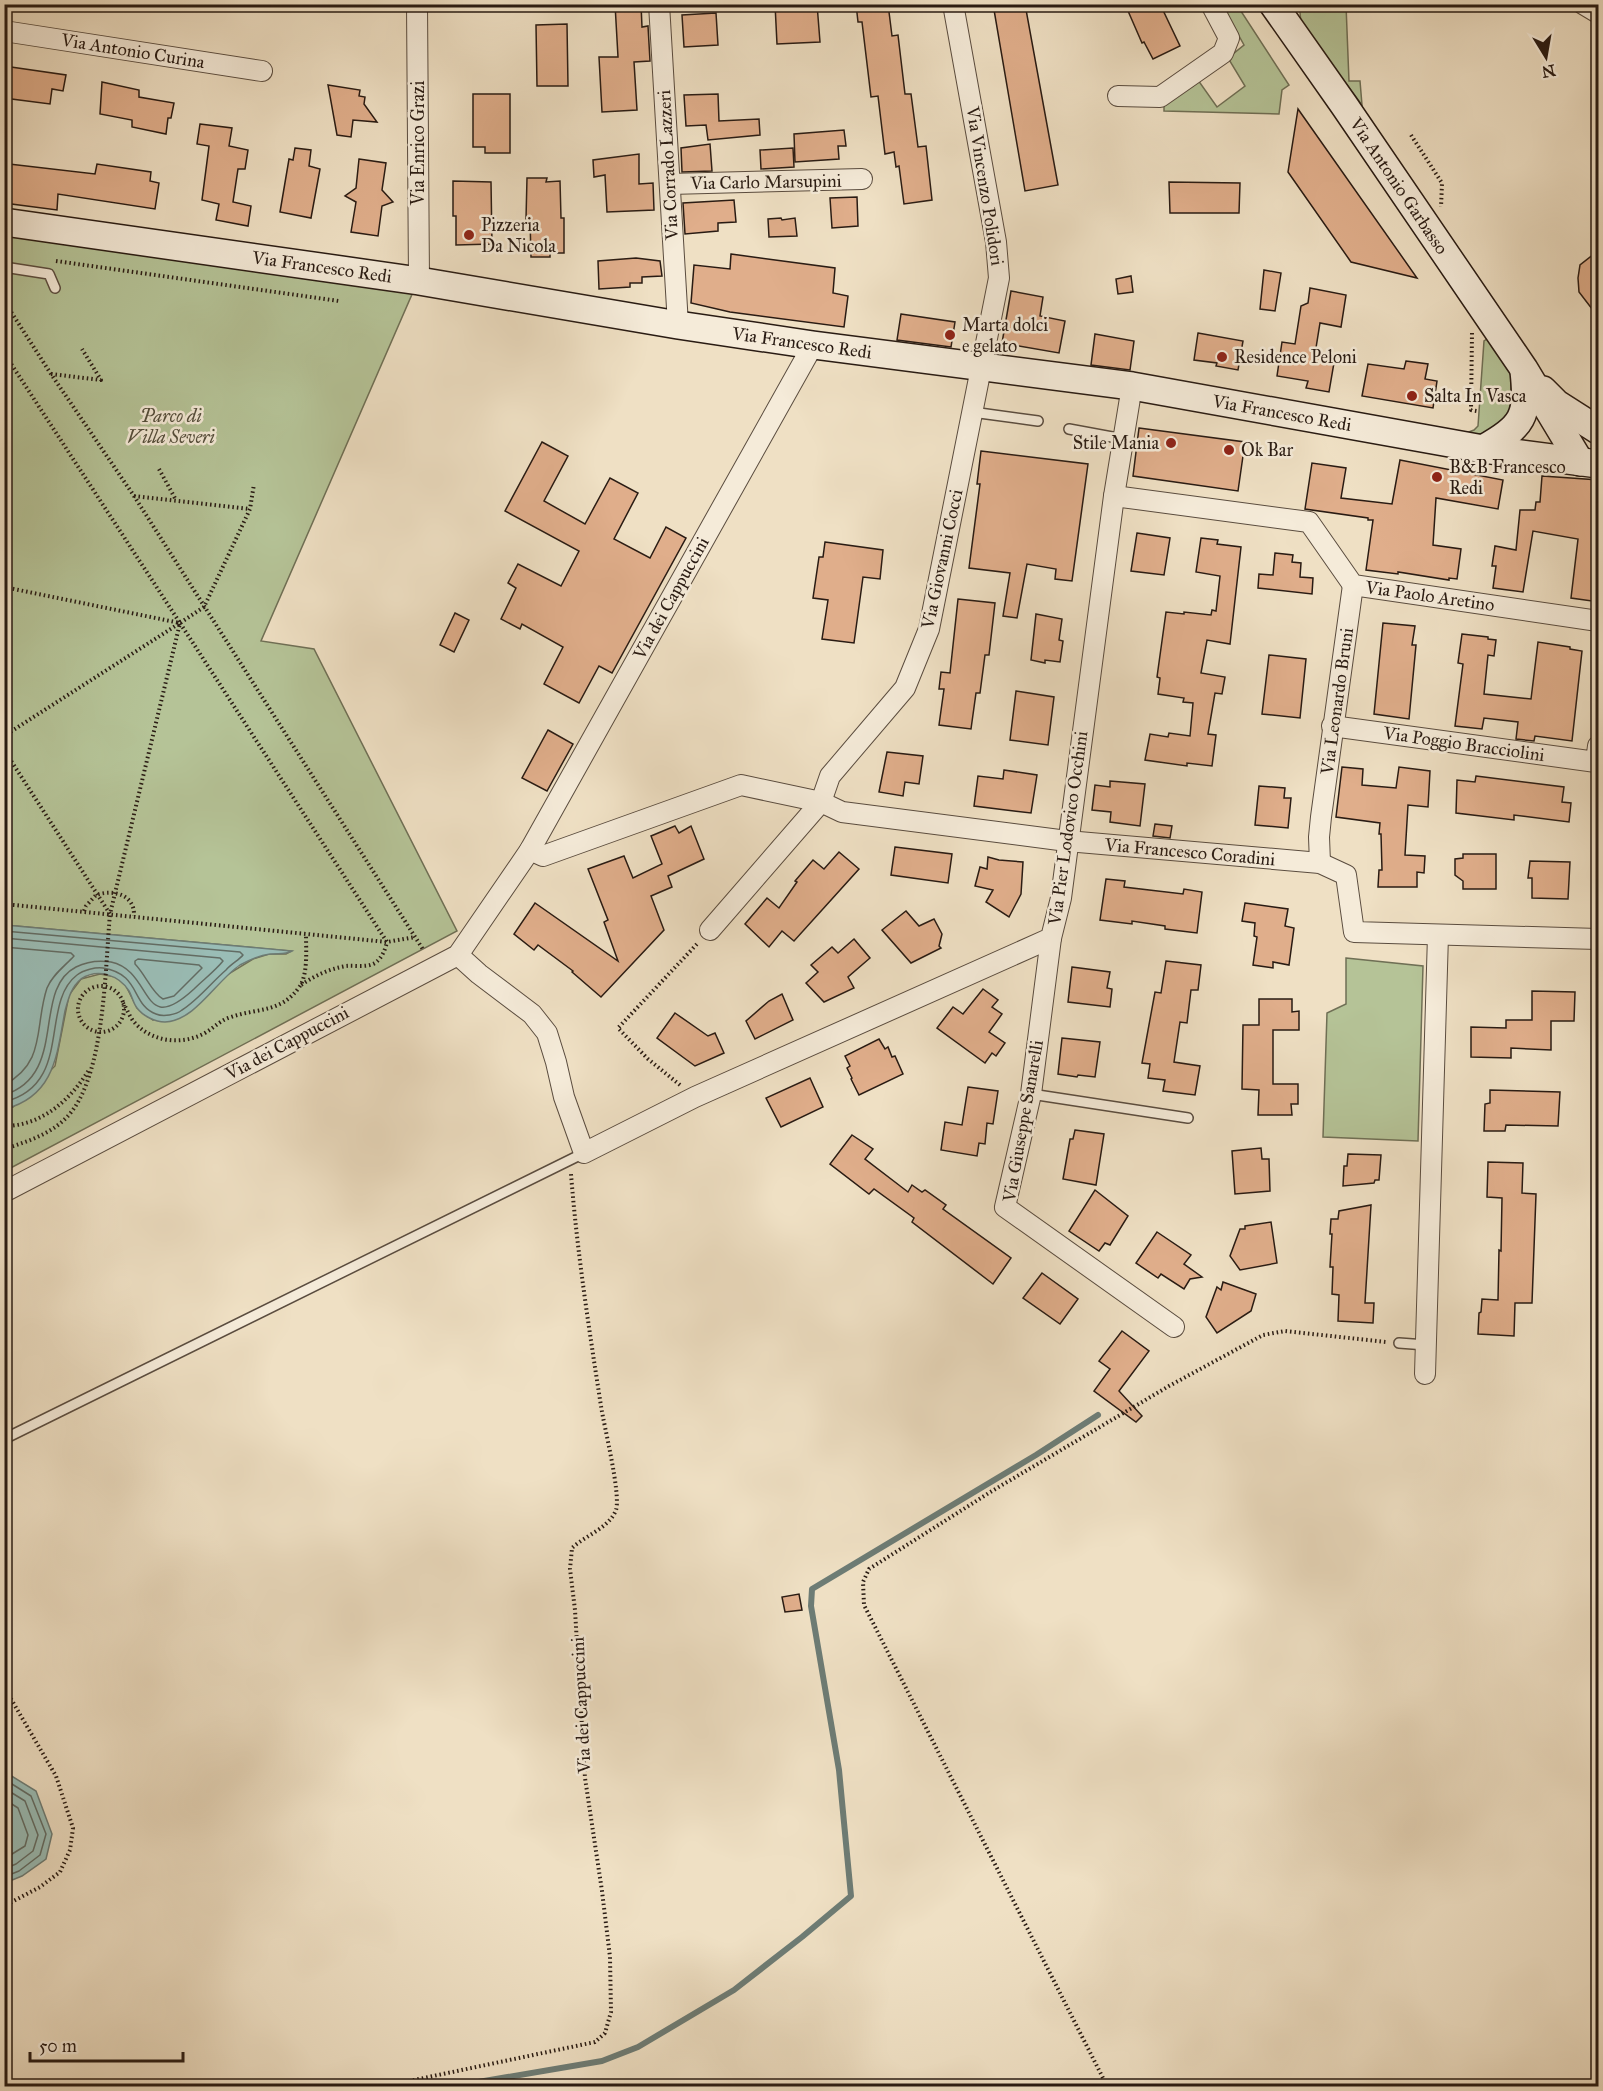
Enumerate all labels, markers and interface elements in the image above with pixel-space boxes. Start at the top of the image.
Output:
north arrow [1516,27,1576,87]
street label: Via Antonio Curina [59,29,207,73]
text: N [1540,61,1557,82]
street label: Via Enrico Grazi [407,81,429,206]
street label: Via Corrado Lazzeri [653,89,683,242]
street label: Via Vincenzo Polidori [961,104,1008,267]
street label: Via Antonio Garbasso [1345,113,1453,259]
street label: Via Carlo Marsupini [689,170,842,194]
place label: Pizzeria Da Nicola [481,214,556,257]
marker: Pizzeria Da Nicola [462,228,476,242]
street label: Via Francesco Redi [250,246,393,288]
place label: Marta dolci e gelato [962,314,1048,358]
street label: Via Francesco Redi [730,322,873,364]
marker: Marta dolci e gelato [943,328,957,342]
place label: Residence Peloni [1234,346,1357,368]
marker: Residence Peloni [1215,350,1229,364]
place label: Salta In Vasca [1424,385,1527,407]
marker: Salta In Vasca [1405,389,1419,403]
street label: Via Francesco Redi [1210,390,1353,436]
park label: Parco di Villa Severi [127,405,215,448]
place label: Stile Mania [1073,432,1159,454]
marker: Stile Mania [1164,436,1178,450]
place label: Ok Bar [1241,439,1293,461]
marker: Ok Bar [1222,443,1236,457]
place label: B&B Francesco Redi [1449,456,1566,499]
marker: B&B Francesco Redi [1430,470,1444,484]
street label: Via Giovanni Cocci [916,487,968,632]
street label: Via dei Cappuccini [628,533,714,664]
street label: Via Paolo Aretino [1363,576,1496,616]
street label: Via Leonardo Bruni [1316,626,1358,777]
street label: Via Poggio Bracciolini [1381,722,1546,767]
street label: Via Pier Lodovico Occhini [1043,730,1093,927]
street label: Via Francesco Coradini [1103,833,1276,870]
street label: Via dei Cappuccini [221,1001,353,1085]
street label: Via Giuseppe Sanarelli [998,1038,1048,1205]
street label: Via dei Cappuccini [566,1636,596,1775]
scale bar [30,2025,183,2063]
text: 50 m [39,2035,77,2057]

